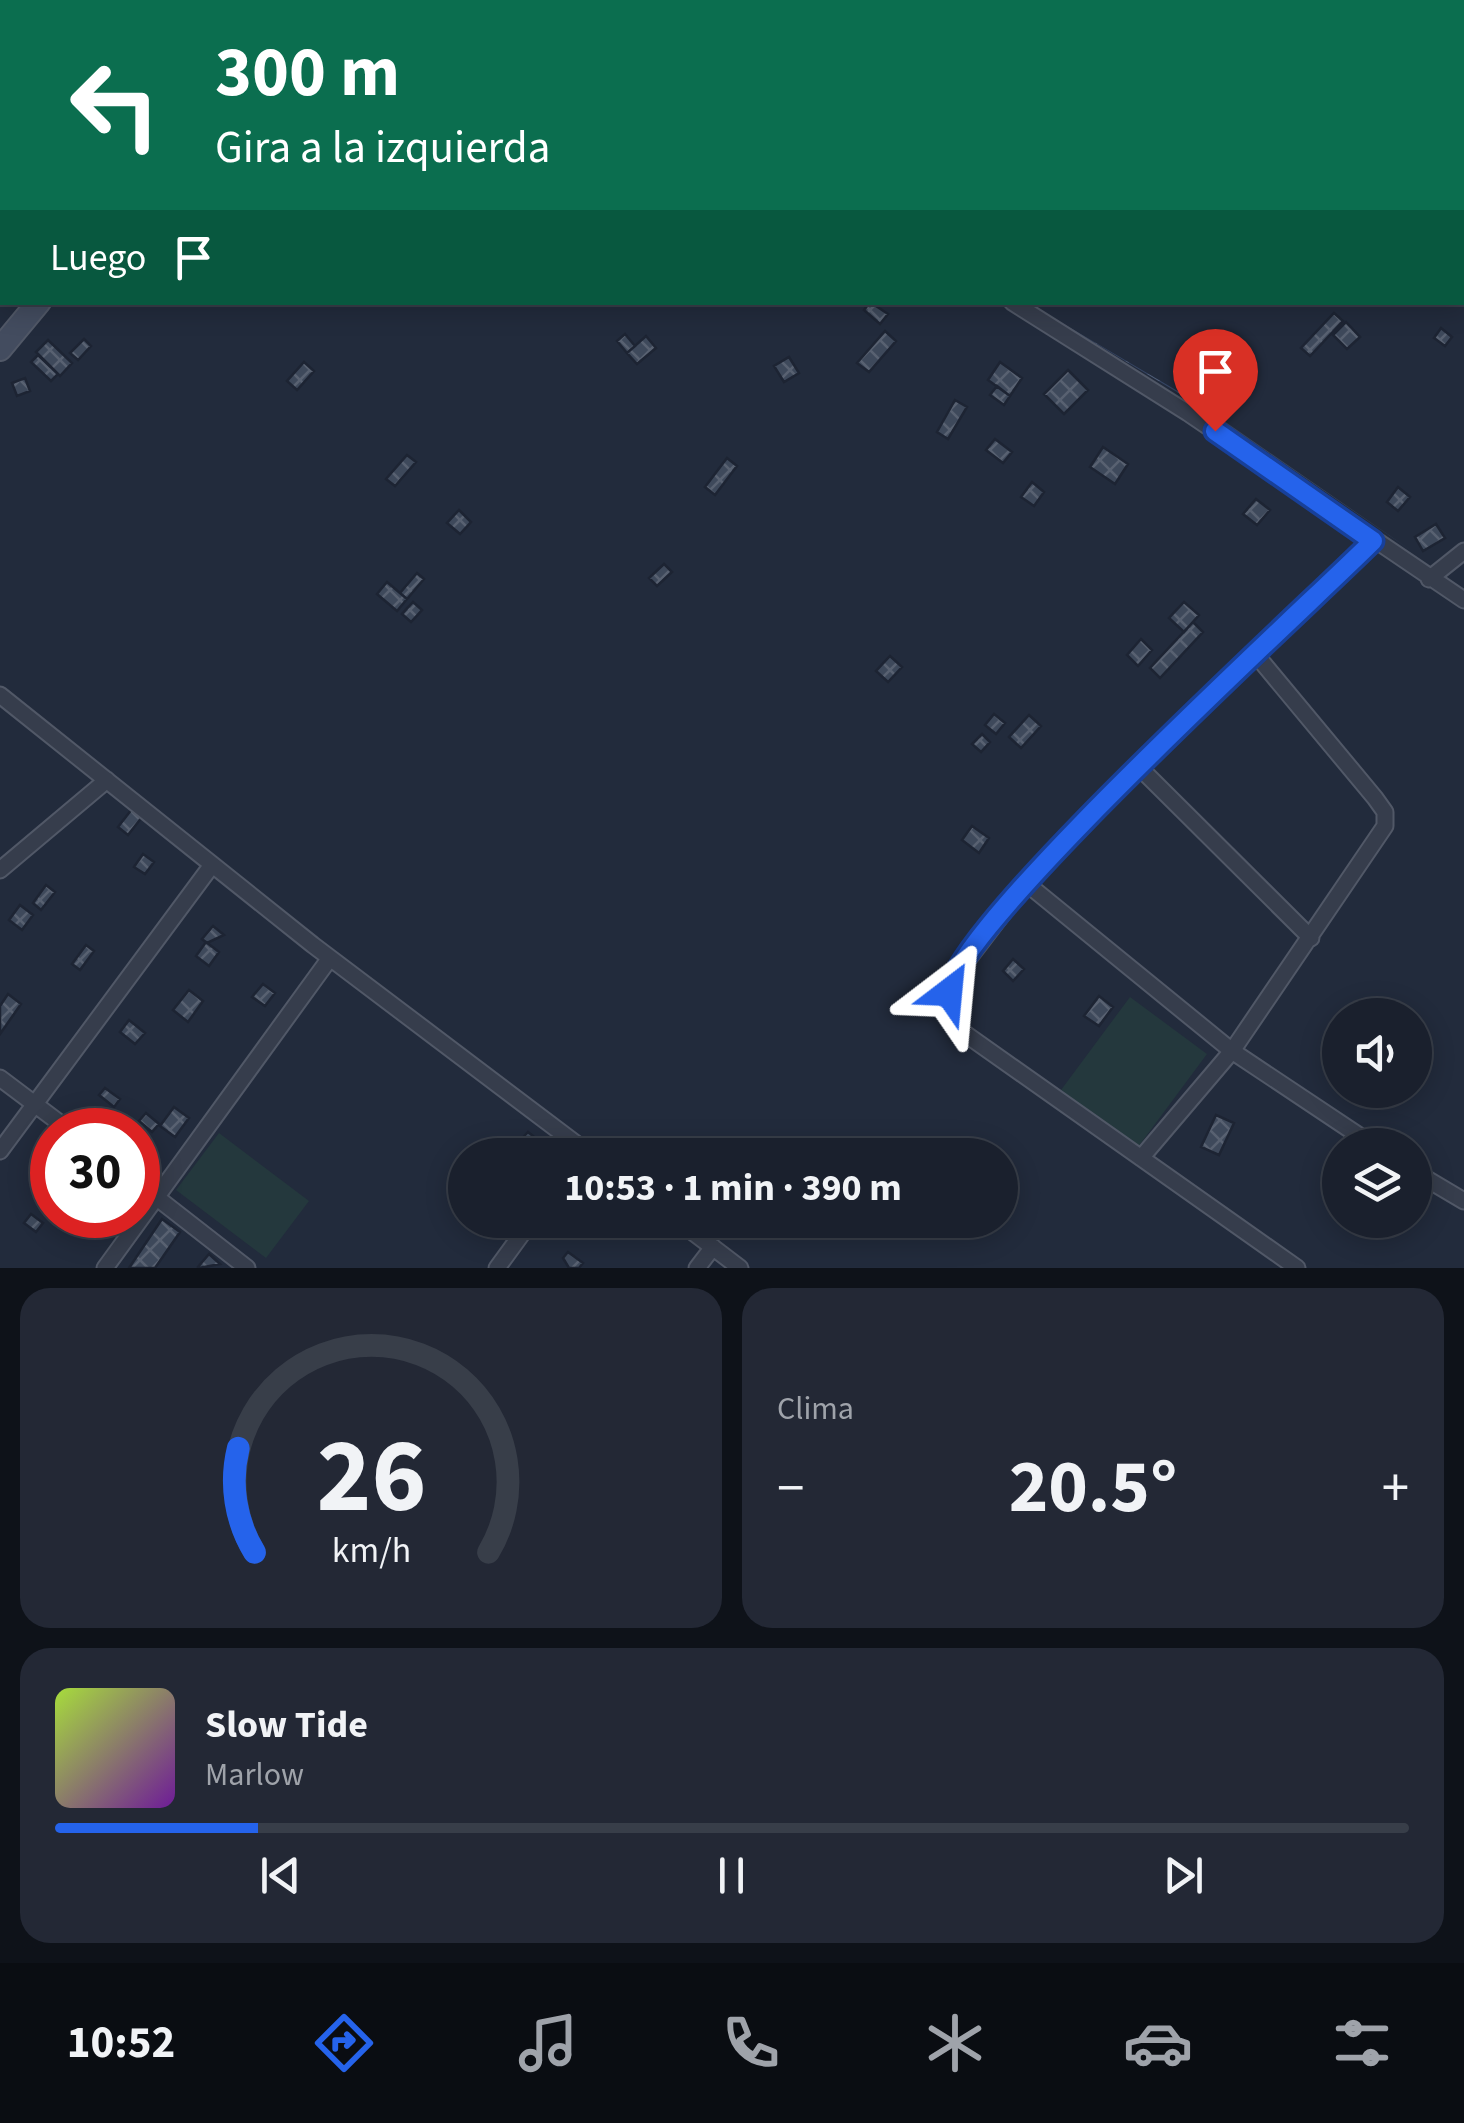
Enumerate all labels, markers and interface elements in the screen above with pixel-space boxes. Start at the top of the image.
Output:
text: 300 m [215,23,400,123]
icon: left [50,40,180,170]
text: Gira a la izquierda [215,116,550,180]
icon: arrive [166,230,221,285]
text: Luego [50,231,146,285]
pin [1173,329,1258,432]
icon: arrive [1188,344,1243,399]
position arrow [897,940,1001,1044]
map controls [1322,998,1432,1238]
button: sound [1322,998,1432,1108]
speed limit sign: 30 [30,1108,160,1238]
button: layers [1322,1128,1432,1238]
text: 10:53 · 1 min · 390 m [564,1161,902,1215]
text: Clima [777,1386,854,1432]
text: 26 [316,1404,426,1552]
text: 20.5° [1009,1434,1177,1541]
text: − [777,1450,804,1528]
text: + [1382,1450,1409,1528]
text: km/h [331,1525,411,1576]
text: Slow Tide [205,1698,368,1752]
text: Marlow [205,1752,304,1798]
icon: previous [253,1848,308,1903]
icon: pause [704,1848,759,1903]
icon: next [1156,1848,1211,1903]
icon: directions [309,2008,379,2078]
icon: music [513,2008,583,2078]
icon: phone [716,2008,786,2078]
icon: climate [920,2008,990,2078]
icon: car [1123,2008,1193,2078]
icon: filters [1327,2008,1397,2078]
text: 10:52 [67,2011,175,2075]

